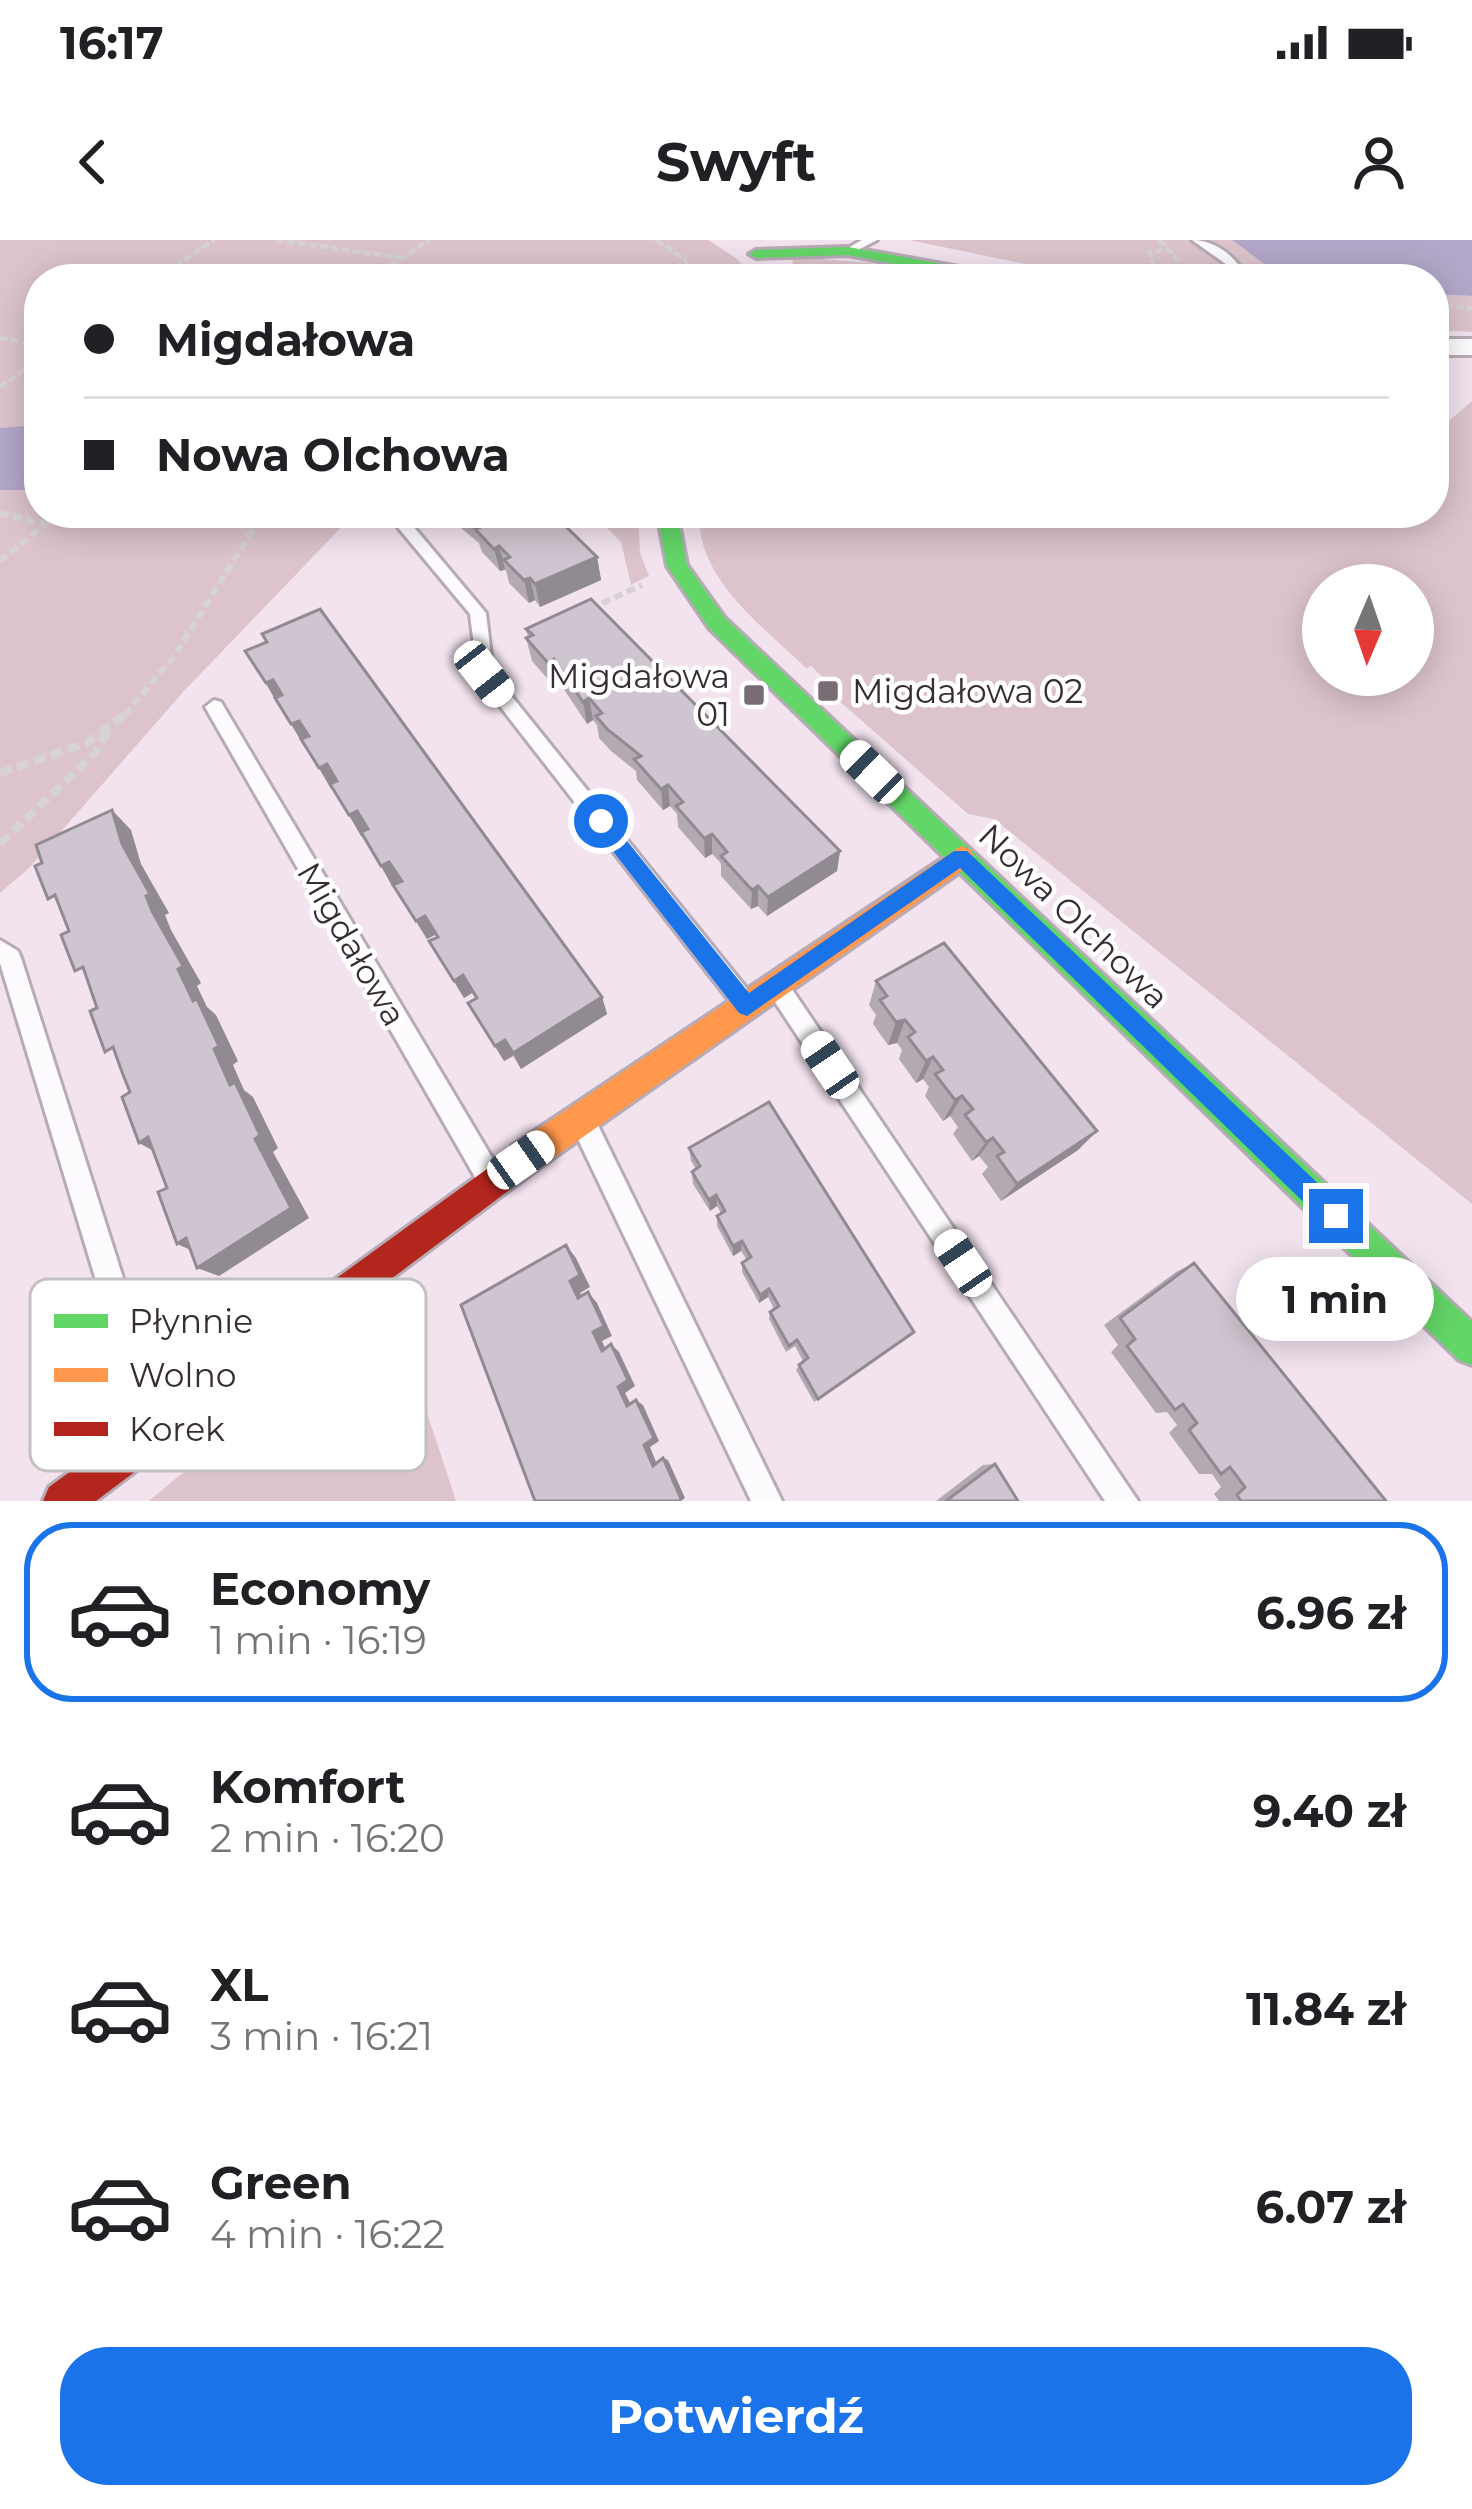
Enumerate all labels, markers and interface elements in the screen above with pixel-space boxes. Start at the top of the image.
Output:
text: 16:17 [60,15,164,70]
icon: back [60,129,126,195]
text: Swyft [656,129,816,195]
icon: person [1346,129,1412,195]
text: Migdałowa [156,312,415,367]
text: Nowa Olchowa [156,427,510,482]
north arrow [1302,564,1434,696]
map controls [1302,564,1434,696]
car [448,635,520,713]
place label: Migdałowa 01 [548,656,730,734]
place label: Migdałowa 02 [852,671,1083,711]
marker: Migdałowa 02 [815,678,841,704]
marker: Migdałowa 01 [741,682,767,708]
car [834,734,910,810]
route start [574,794,628,848]
street label: Nowa Olchowa [971,815,1177,1017]
street label: Migdałowa [289,855,415,1033]
car [795,1025,865,1105]
car [481,1125,561,1195]
route end [1309,1189,1363,1243]
car [928,1223,998,1303]
callout: 1 min [1237,1258,1435,1342]
text: 1 min [1282,1275,1388,1323]
legend [30,1279,426,1471]
text: Płynnie [129,1301,253,1341]
text: Wolno [129,1355,236,1395]
text: Korek [129,1409,225,1449]
icon: car [66,1558,174,1666]
text: Economy [210,1561,430,1616]
text: 6.96 zł [1256,1585,1406,1640]
text: 1 min · 16:19 [210,1616,427,1664]
icon: car [66,1756,174,1864]
text: Komfort [210,1759,405,1814]
text: 9.40 zł [1253,1783,1406,1838]
text: 2 min · 16:20 [210,1814,445,1862]
icon: car [66,1954,174,2062]
text: XL [210,1957,268,2012]
text: 11.84 zł [1246,1981,1406,2036]
text: 3 min · 16:21 [210,2012,433,2060]
icon: car [66,2152,174,2260]
text: Green [210,2155,352,2210]
text: 6.07 zł [1256,2179,1406,2234]
text: 4 min · 16:22 [210,2210,445,2258]
button: Potwierdź [60,2347,1412,2485]

